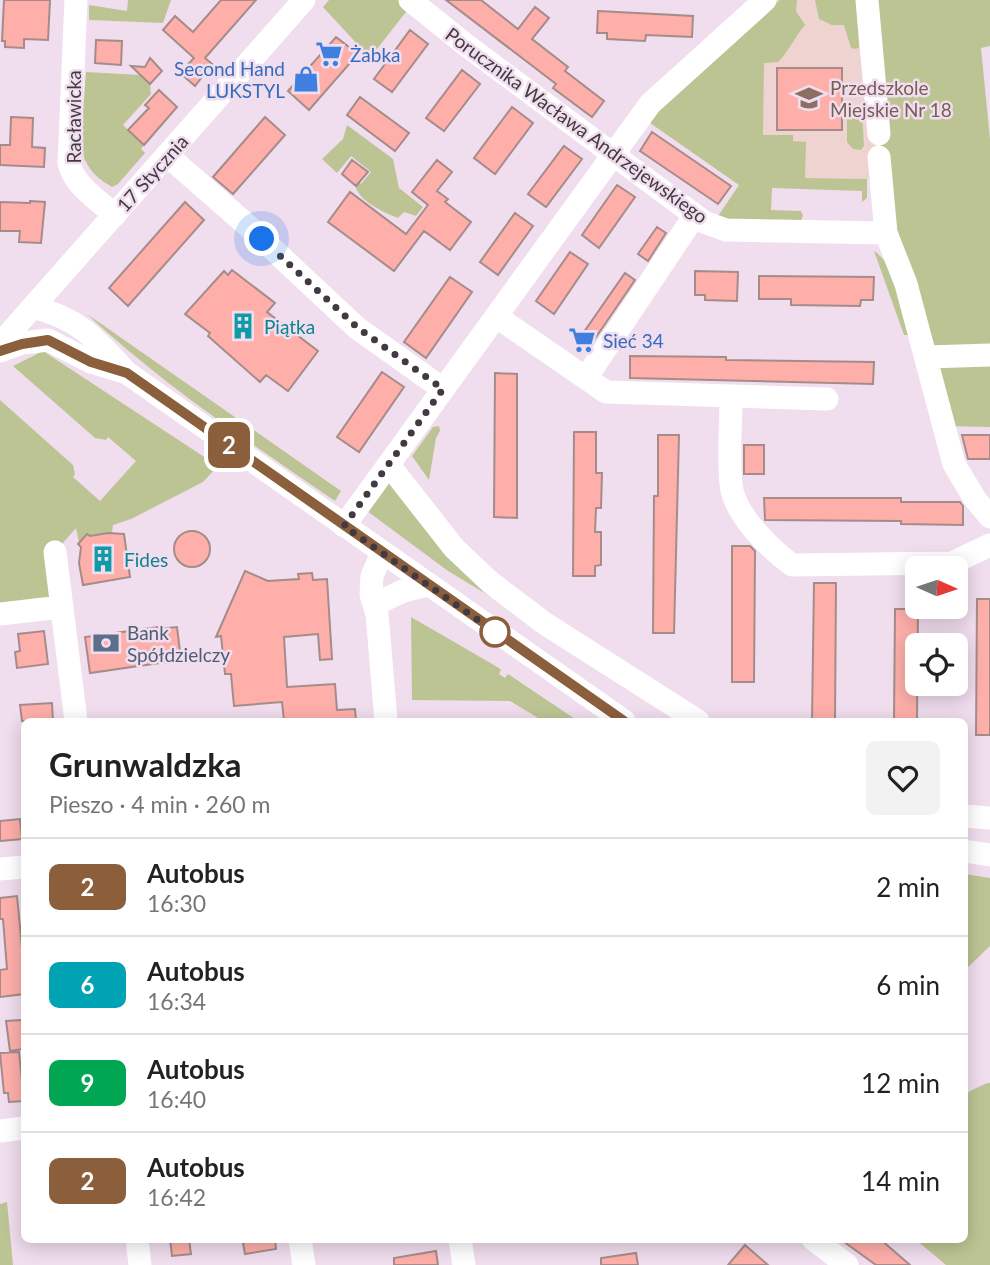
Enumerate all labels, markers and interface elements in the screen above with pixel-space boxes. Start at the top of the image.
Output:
street label: Porucznika Wacława Andrzejewskiego [441,22,713,228]
supermarket icon: Żabka [314,39,344,69]
place label: Żabka [350,43,401,66]
place label: Second Hand LUKSTYL [174,57,285,102]
shop icon: Second Hand LUKSTYL [291,64,321,94]
street label: Racławicka [62,70,85,164]
place label: Przedszkole Miejskie Nr 18 [830,76,952,121]
school or university icon: Przedszkole Miejskie Nr 18 [794,83,824,113]
street label: 17 Stycznia [112,130,192,216]
your location [244,221,279,256]
building icon: Piątka [228,311,258,341]
place label: Piątka [264,315,315,338]
supermarket icon: Sieć 34 [567,325,597,355]
place label: Sieć 34 [603,329,664,352]
line badge: 2 [206,422,252,468]
text: 2 [222,430,236,459]
building icon: Fides [88,544,118,574]
place label: Fides [124,548,168,571]
north arrow [905,556,968,620]
map controls [905,556,968,696]
unlabelled marker [480,617,510,647]
place label: Bank Spółdzielczy [127,621,230,666]
bank icon: Bank Spółdzielczy [91,628,121,658]
button: locate [905,633,968,696]
button: heart [866,741,940,815]
text: Grunwaldzka [49,744,242,784]
text: Pieszo · 4 min · 260 m [49,790,270,818]
text: Autobus [147,857,245,889]
text: 2 min [876,871,940,903]
text: 2 [81,872,94,901]
text: 16:30 [147,889,206,917]
text: Autobus [147,955,245,987]
text: 6 min [876,969,940,1001]
text: 6 [81,970,94,999]
text: 16:34 [147,987,206,1015]
text: Autobus [147,1053,245,1085]
text: 12 min [861,1067,940,1099]
text: 9 [81,1068,94,1097]
text: 16:40 [147,1085,206,1113]
text: Autobus [147,1151,245,1183]
text: 14 min [861,1165,940,1197]
text: 2 [81,1166,94,1195]
text: 16:42 [147,1183,206,1211]

